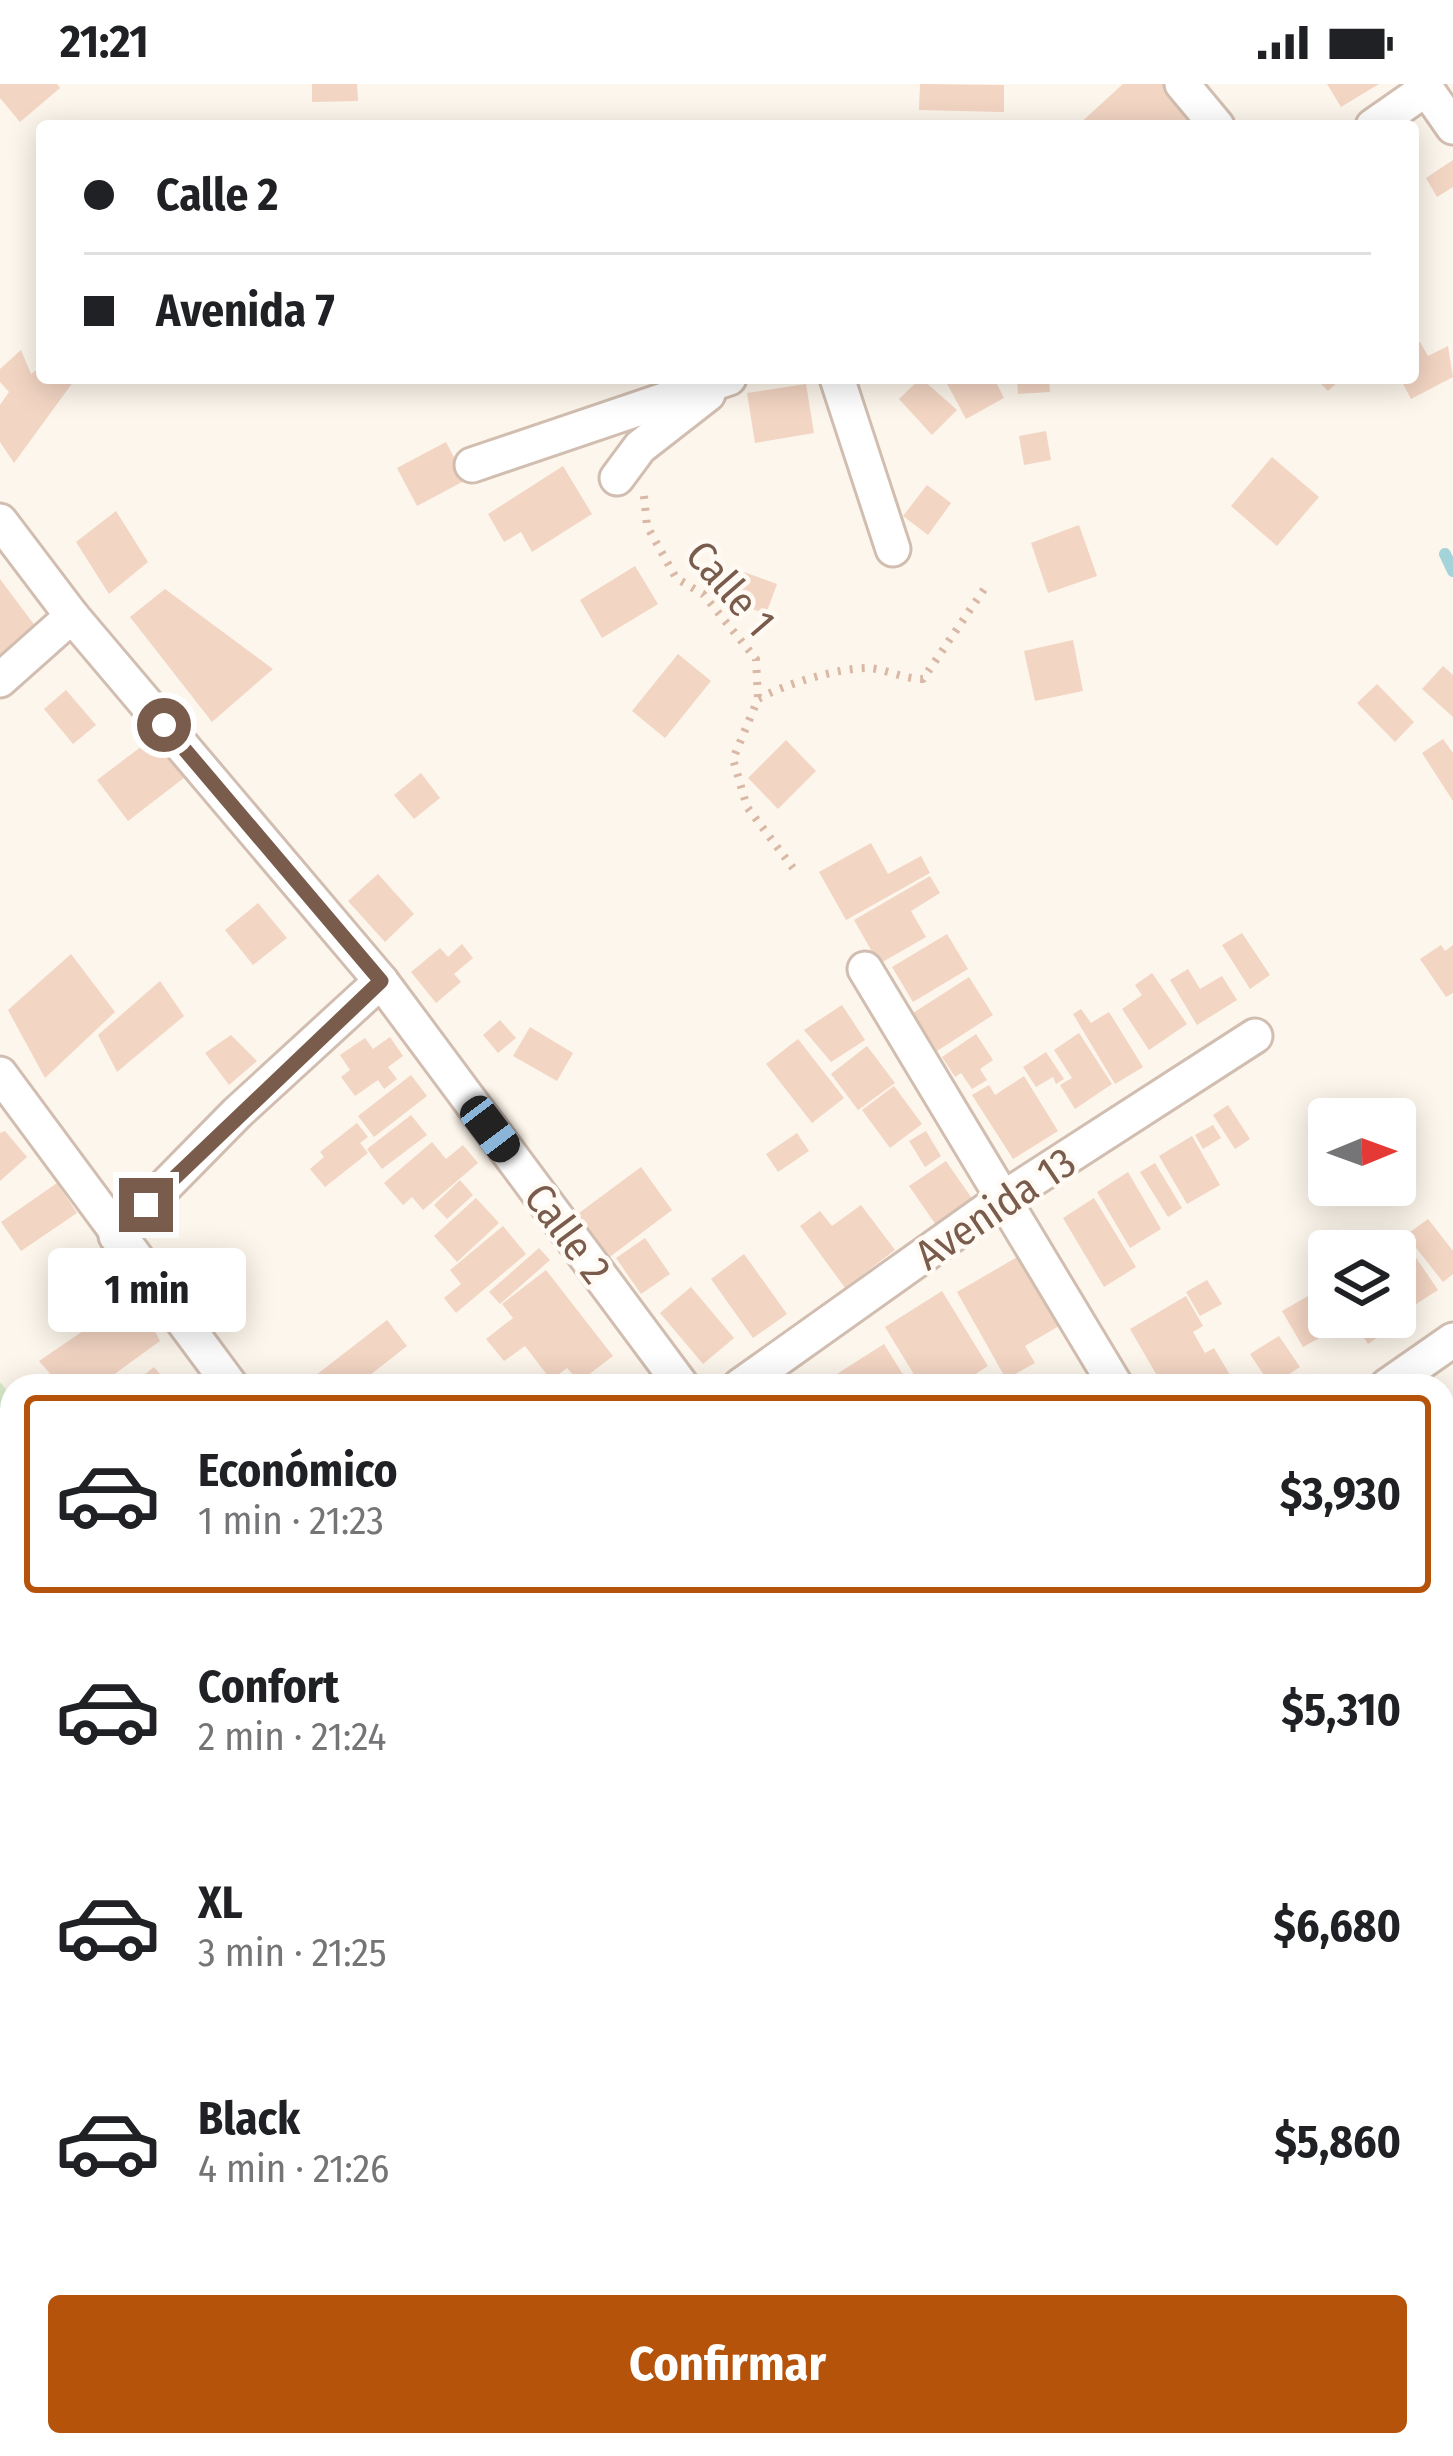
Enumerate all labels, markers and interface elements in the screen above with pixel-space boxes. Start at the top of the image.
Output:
text: 21:21 [60,15,149,69]
text: Calle 2 [156,168,278,222]
text: Avenida 7 [156,284,335,338]
street label: Calle 1 [675,531,785,647]
route start [137,698,191,752]
car [454,1089,526,1169]
north arrow [1308,1098,1416,1206]
map controls [1308,1098,1416,1338]
street label: Avenida 13 [906,1137,1085,1281]
street label: Calle 2 [513,1174,621,1293]
route end [119,1178,173,1232]
button: layers [1308,1230,1416,1338]
callout: 1 min [47,1247,245,1331]
text: 1 min [105,1267,189,1313]
icon: car [54,1440,162,1548]
text: Económico [198,1444,398,1498]
text: $3,930 [1280,1467,1401,1521]
text: 1 min · 21:23 [198,1498,384,1544]
icon: car [54,1656,162,1764]
text: Confort [198,1660,339,1714]
text: $5,310 [1282,1683,1401,1737]
text: 2 min · 21:24 [198,1714,386,1760]
icon: car [54,1872,162,1980]
text: XL [198,1876,243,1930]
text: $6,680 [1273,1899,1401,1953]
text: 3 min · 21:25 [198,1930,387,1976]
icon: car [54,2088,162,2196]
text: Black [198,2092,300,2146]
text: $5,860 [1274,2115,1401,2169]
text: 4 min · 21:26 [198,2146,389,2192]
button: Confirmar [48,2295,1407,2433]

